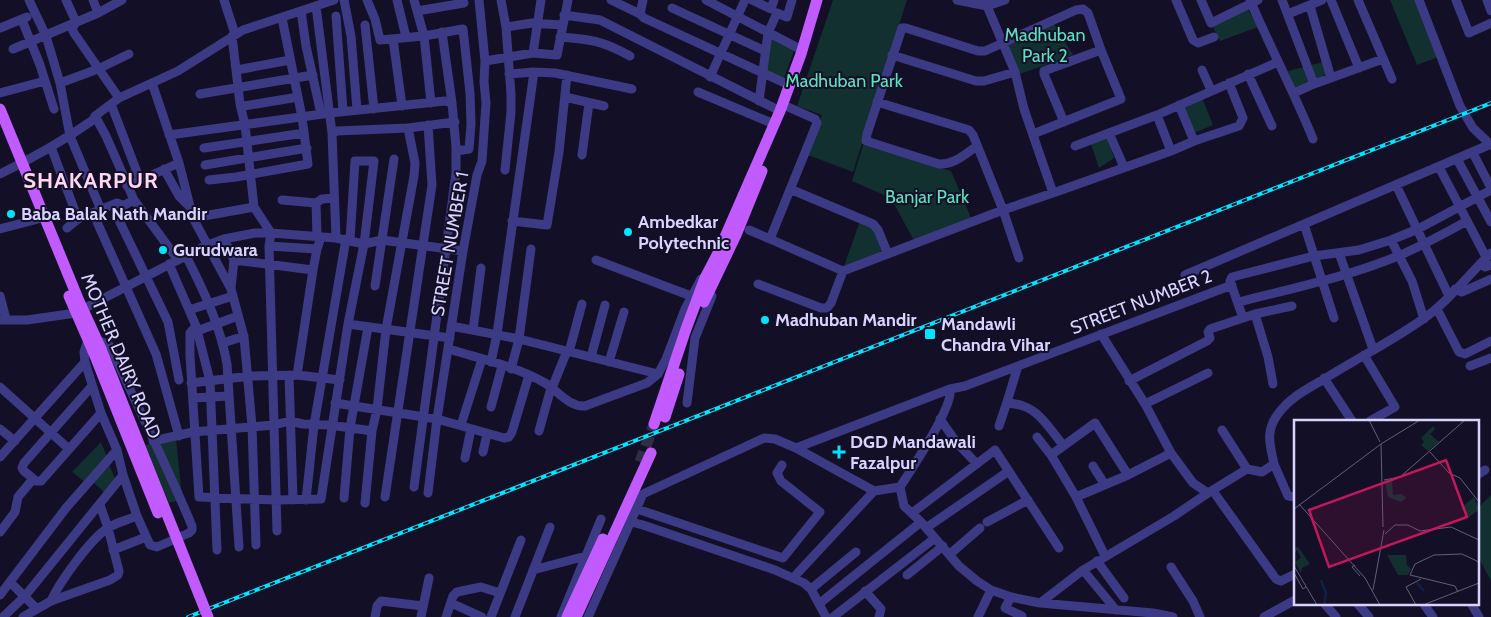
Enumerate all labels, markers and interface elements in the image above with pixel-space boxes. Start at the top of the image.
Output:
park label: Madhuban Park 2 [1004,24,1086,67]
park label: Madhuban Park [785,70,904,92]
district label: SHAKARPUR [23,167,159,194]
street label: STREET NUMBER 1 [426,170,474,318]
park label: Banjar Park [885,186,970,208]
place label: Baba Balak Nath Mandir [21,203,207,225]
marker: Baba Balak Nath Mandir [5,208,17,220]
place label: Ambedkar Polytechnic [638,211,729,254]
marker: Ambedkar Polytechnic [622,226,634,238]
place label: Gurudwara [173,239,258,261]
marker: Gurudwara [157,244,169,256]
street label: STREET NUMBER 2 [1067,265,1215,339]
street label: MOTHER DAIRY ROAD [76,270,166,442]
place label: Madhuban Mandir [775,309,917,331]
place label: Mandawli Chandra Vihar [941,313,1050,356]
marker: Madhuban Mandir [759,314,771,326]
marker: Mandawli Chandra Vihar [923,327,937,341]
inset map [1294,420,1478,604]
place label: DGD Mandawali Fazalpur [850,431,976,474]
marker: DGD Mandawali Fazalpur [832,445,846,459]

